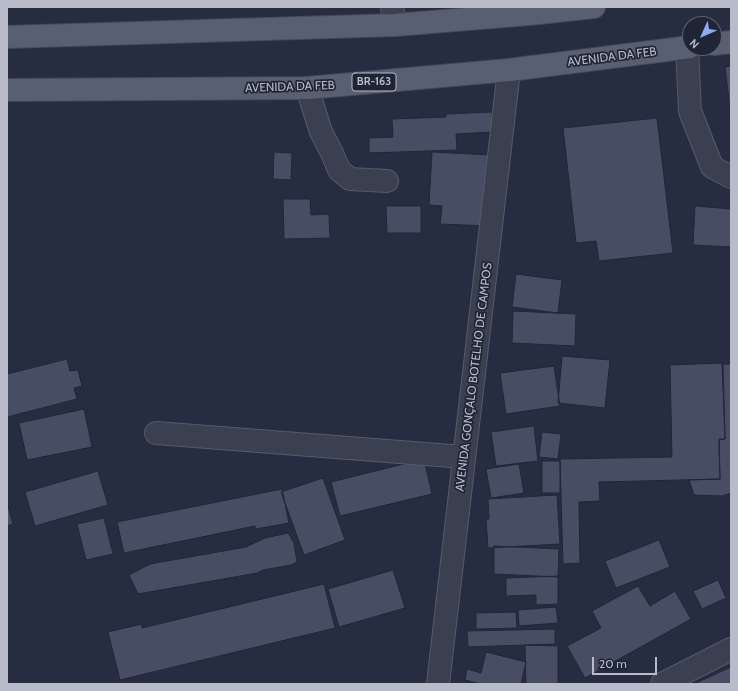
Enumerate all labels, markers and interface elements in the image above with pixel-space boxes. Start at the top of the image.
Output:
north arrow [682,16,722,56]
text: N [687,36,702,51]
street label: AVENIDA DA FEB [567,44,657,70]
road number: BR-163 [352,73,396,91]
street label: AVENIDA DA FEB [245,78,335,96]
street label: AVENIDA GONÇALO BOTELHO DE CAMPOS [453,262,495,492]
scale bar [594,649,659,675]
text: 20 m [599,656,627,671]

